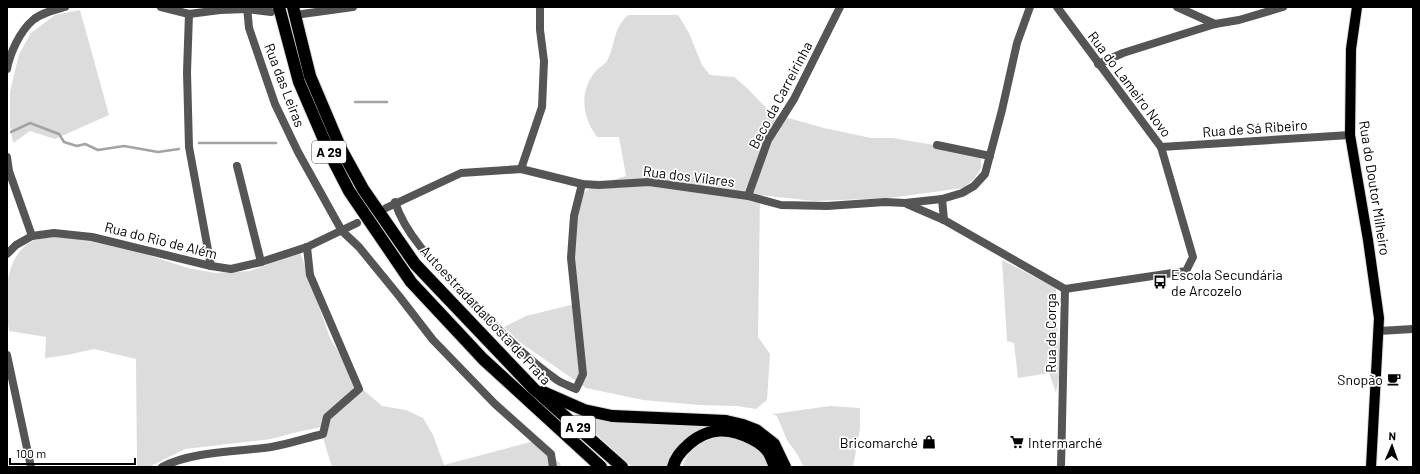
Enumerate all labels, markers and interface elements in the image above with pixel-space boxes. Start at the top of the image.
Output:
street label: Rua do Lameiro Novo [1085,28,1175,140]
street label: Beco da Carreirinha [745,38,815,152]
street label: Rua das Leiras [261,41,309,130]
street label: Rua de Sá Ribeiro [1202,116,1308,140]
street label: Rua do Doutor Milheiro [1356,119,1394,257]
road number: A 29 [312,141,346,163]
street label: Rua dos Vilares [642,162,736,190]
street label: Rua do Rio de Além [103,218,219,262]
street label: Autoestrada da Costa de Prata [417,242,555,388]
place label: Escola Secundária de Arcozelo [1171,266,1283,299]
bus stop icon: Escola Secundária de Arcozelo [1152,274,1168,290]
street label: Rua da Corga [1042,293,1059,373]
place label: Snopão [1337,371,1383,388]
cafe icon: Snopão [1386,371,1402,387]
road number: A 29 [561,416,595,438]
north arrow [1372,426,1412,466]
text: N [1388,429,1396,442]
place label: Bricomarché [840,434,918,451]
shop icon: Bricomarché [921,434,937,450]
supermarket icon: Intermarché [1009,434,1025,450]
place label: Intermarché [1028,434,1103,451]
scale bar [10,440,135,466]
text: 100 m [16,446,46,460]

